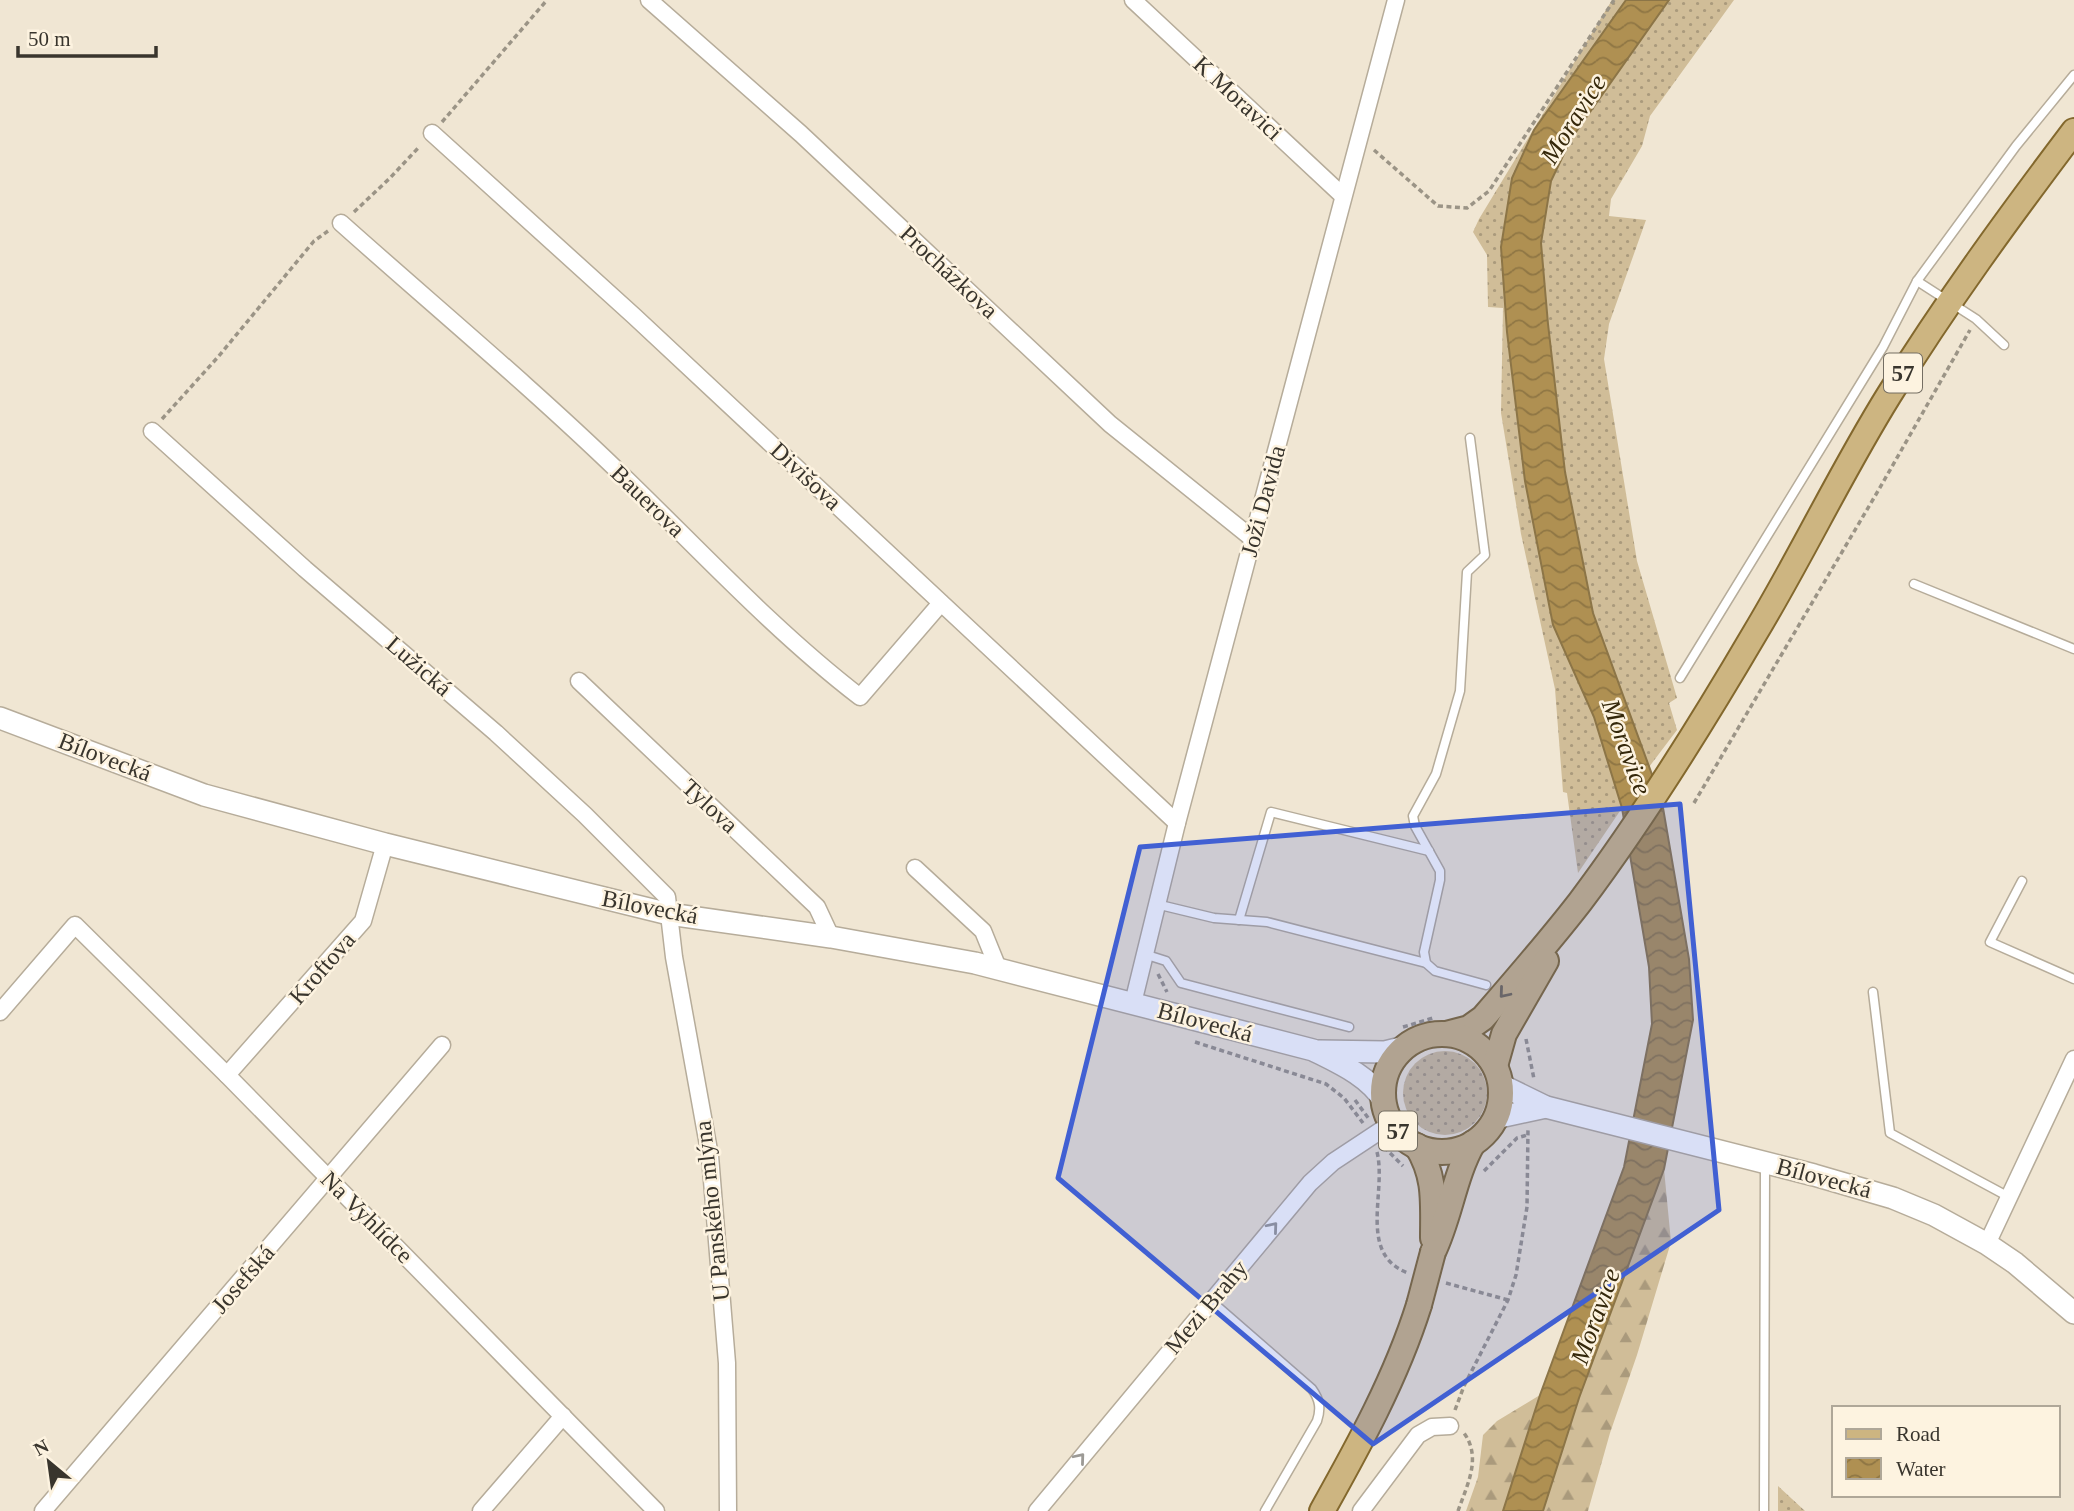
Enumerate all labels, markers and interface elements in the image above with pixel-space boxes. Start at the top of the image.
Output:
scale bar [18,14,156,58]
text: 50 m [28,27,71,51]
street label: K Moravici [1188,51,1288,146]
water label: Moravice [1534,69,1612,170]
street label: Procházkova [895,220,1003,324]
road number: 57 [1884,354,1922,392]
street label: Divišova [765,437,847,515]
street label: Joži Davida [1236,442,1290,559]
street label: Bauerova [606,460,690,543]
street label: Lužická [381,631,457,701]
water label: Moravice [1596,694,1657,799]
street label: Bílovecká [55,727,155,787]
street label: Tylova [677,774,743,838]
street label: Bílovecká [600,885,701,929]
street label: Kroftova [284,927,360,1009]
one-way arrow [1500,985,1512,998]
street label: Bílovecká [1155,997,1256,1047]
road number: 57 [1379,1112,1417,1150]
street label: U Panského mlýna [690,1119,734,1303]
street label: Bílovecká [1774,1153,1875,1203]
street label: Na Vyhlídce [316,1166,418,1268]
one-way arrow [1264,1222,1277,1234]
street label: Josefská [207,1240,280,1318]
street label: Mezi Brahy [1159,1255,1253,1359]
water label: Moravice [1564,1264,1626,1369]
legend [1832,1406,2060,1497]
text: Road [1896,1422,1941,1446]
north arrow [14,1427,84,1497]
text: N [30,1435,52,1460]
one-way arrow [1072,1454,1085,1466]
text: Water [1896,1457,1946,1481]

